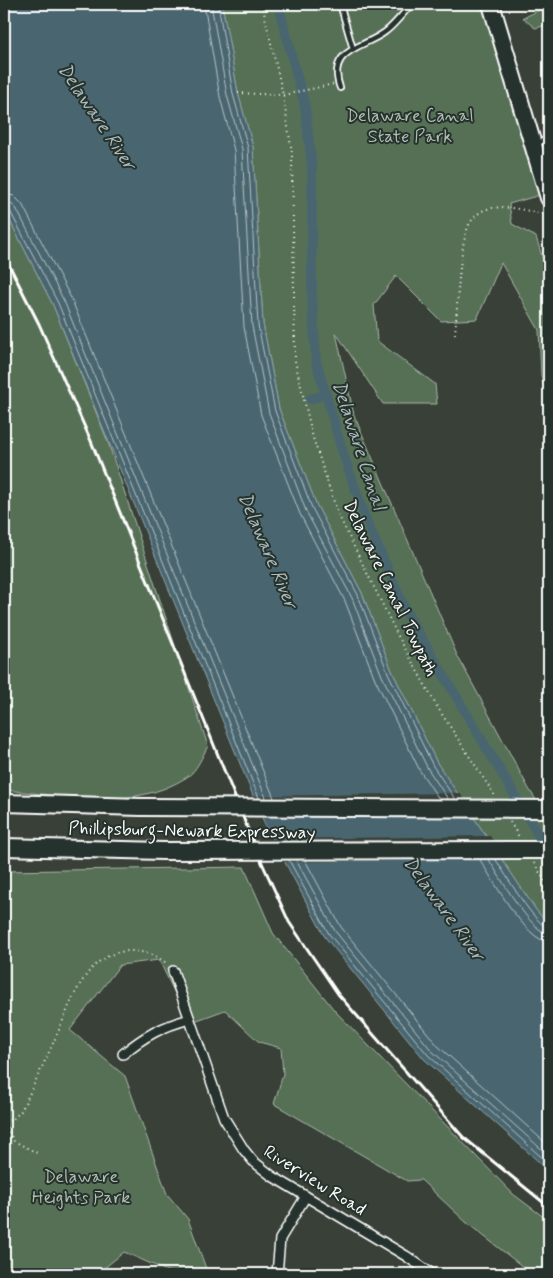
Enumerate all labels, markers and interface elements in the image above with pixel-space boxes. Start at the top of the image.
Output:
water label: Delaware River [52,59,143,177]
park label: Delaware Canal State Park [346,104,474,149]
water label: Delaware Canal [326,378,392,515]
water label: Delaware River [232,489,304,614]
street label: Delaware Canal Towpath [337,496,443,681]
street label: Phillipsburg-Newark Expressway [68,817,316,847]
water label: Delaware River [397,851,491,968]
street label: Riverview Road [259,1140,370,1222]
park label: Delaware Heights Park [32,1165,130,1210]

